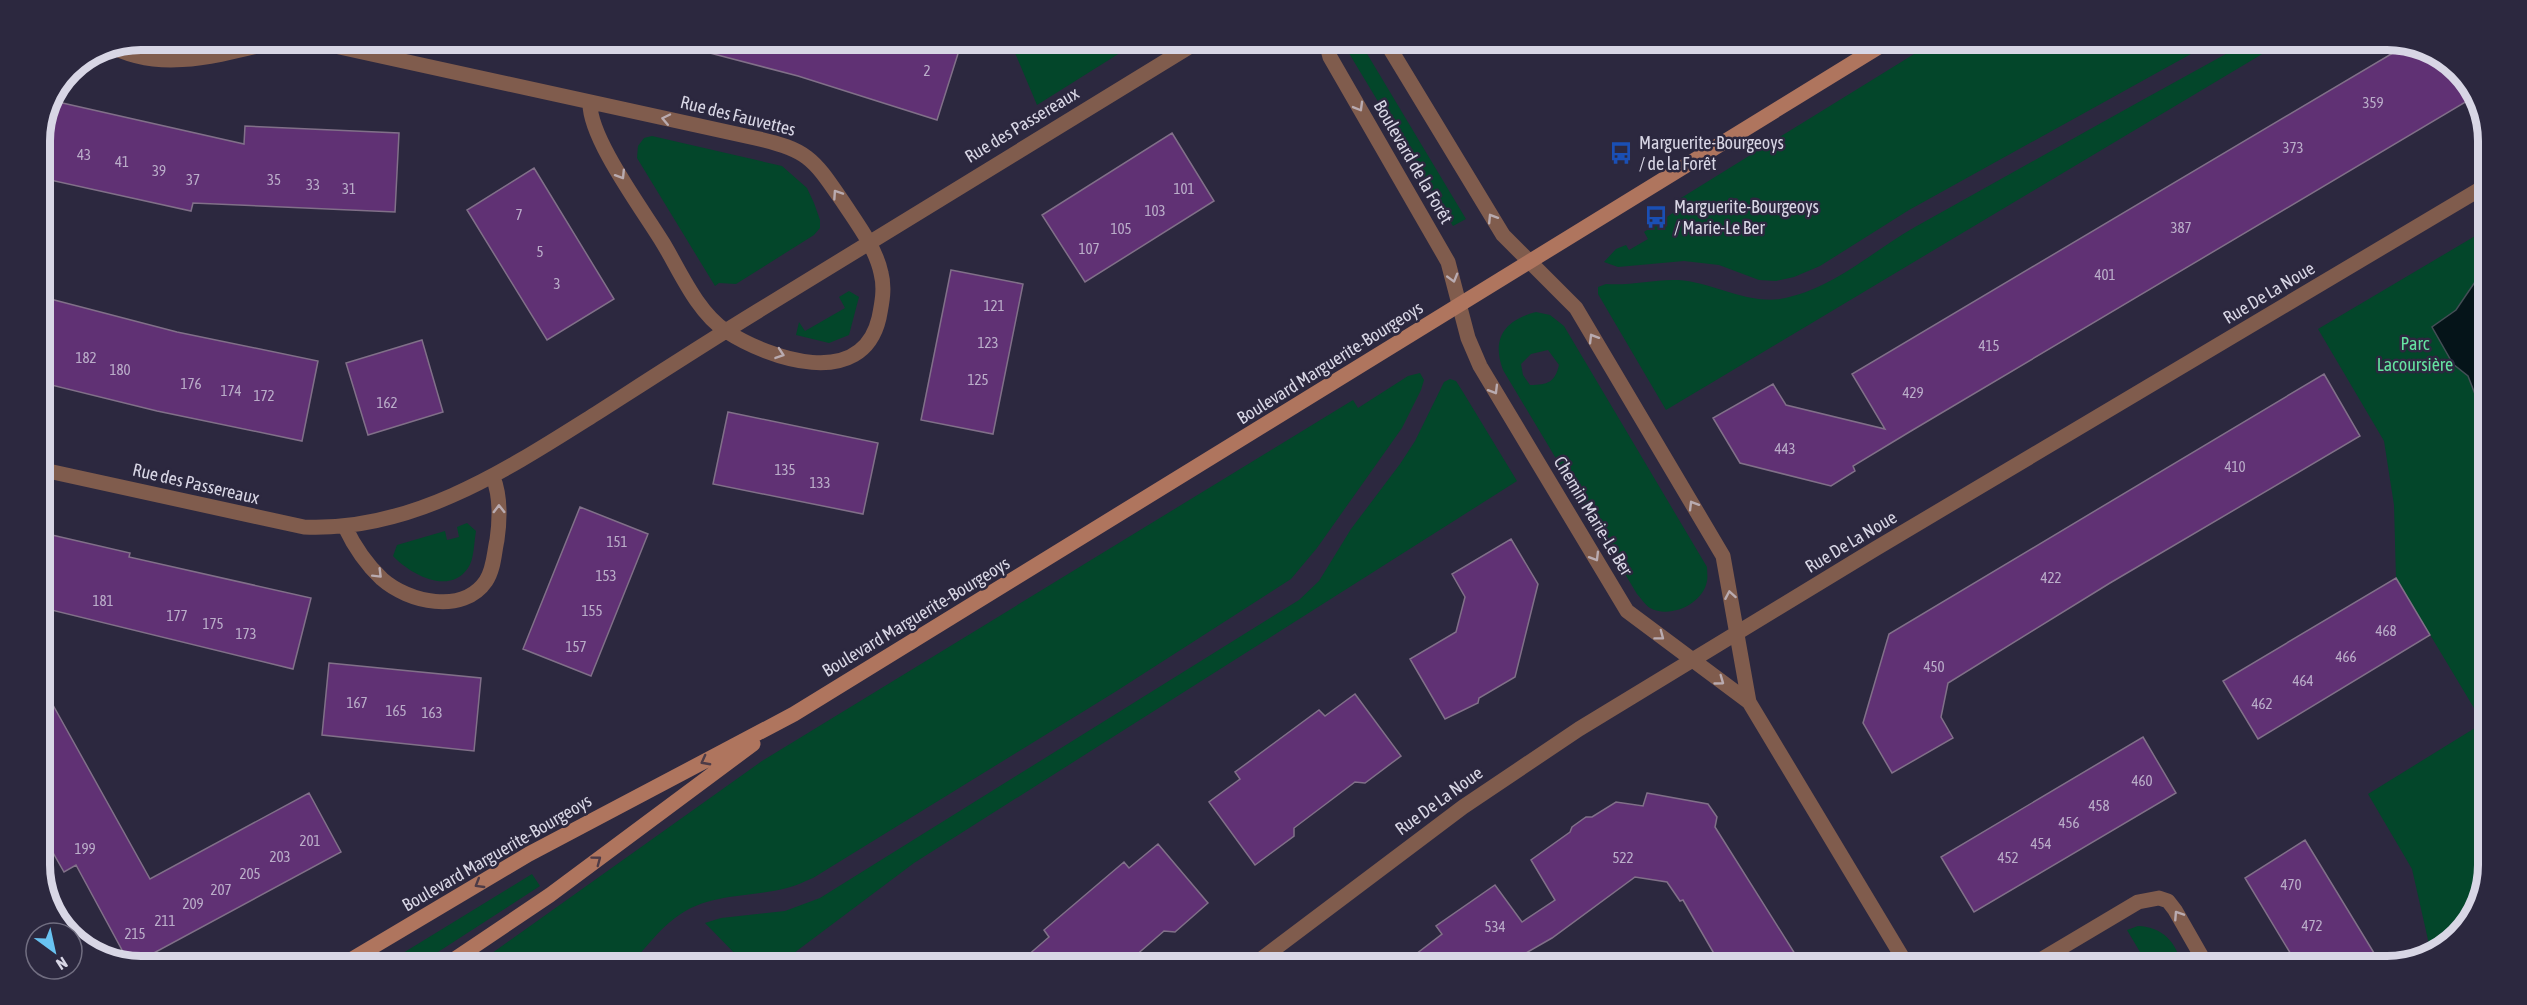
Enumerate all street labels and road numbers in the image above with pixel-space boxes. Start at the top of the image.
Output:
street label: Rue des Passereaux [961,82,1083,167]
street label: Rue des Fauvettes [678,91,798,140]
street label: Boulevard de la Forêt [1370,96,1457,227]
street label: Rue De La Noue [2219,257,2318,328]
street label: Boulevard Marguerite-Bourgeoys [1233,297,1427,428]
street label: Chemin Marie-Le Ber [1550,452,1638,580]
street label: Rue des Passereaux [131,459,262,508]
street label: Rue De La Noue [1801,506,1900,577]
street label: Boulevard Marguerite-Bourgeoys [818,552,1013,681]
street label: Rue De La Noue [1391,762,1486,839]
street label: Boulevard Marguerite-Bourgeoys [398,790,595,915]

